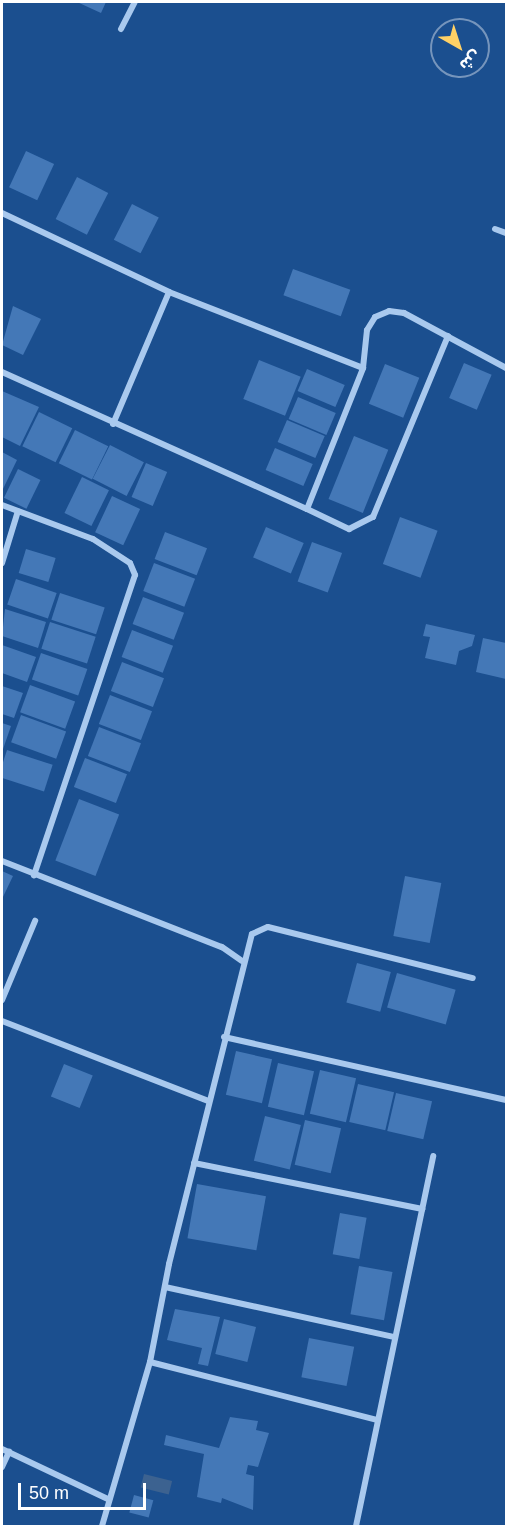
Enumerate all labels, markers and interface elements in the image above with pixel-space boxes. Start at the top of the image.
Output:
north arrow [430,18,490,78]
text: ش [457,47,484,74]
scale bar [21,1471,148,1509]
text: 50 m [29,1483,69,1503]

